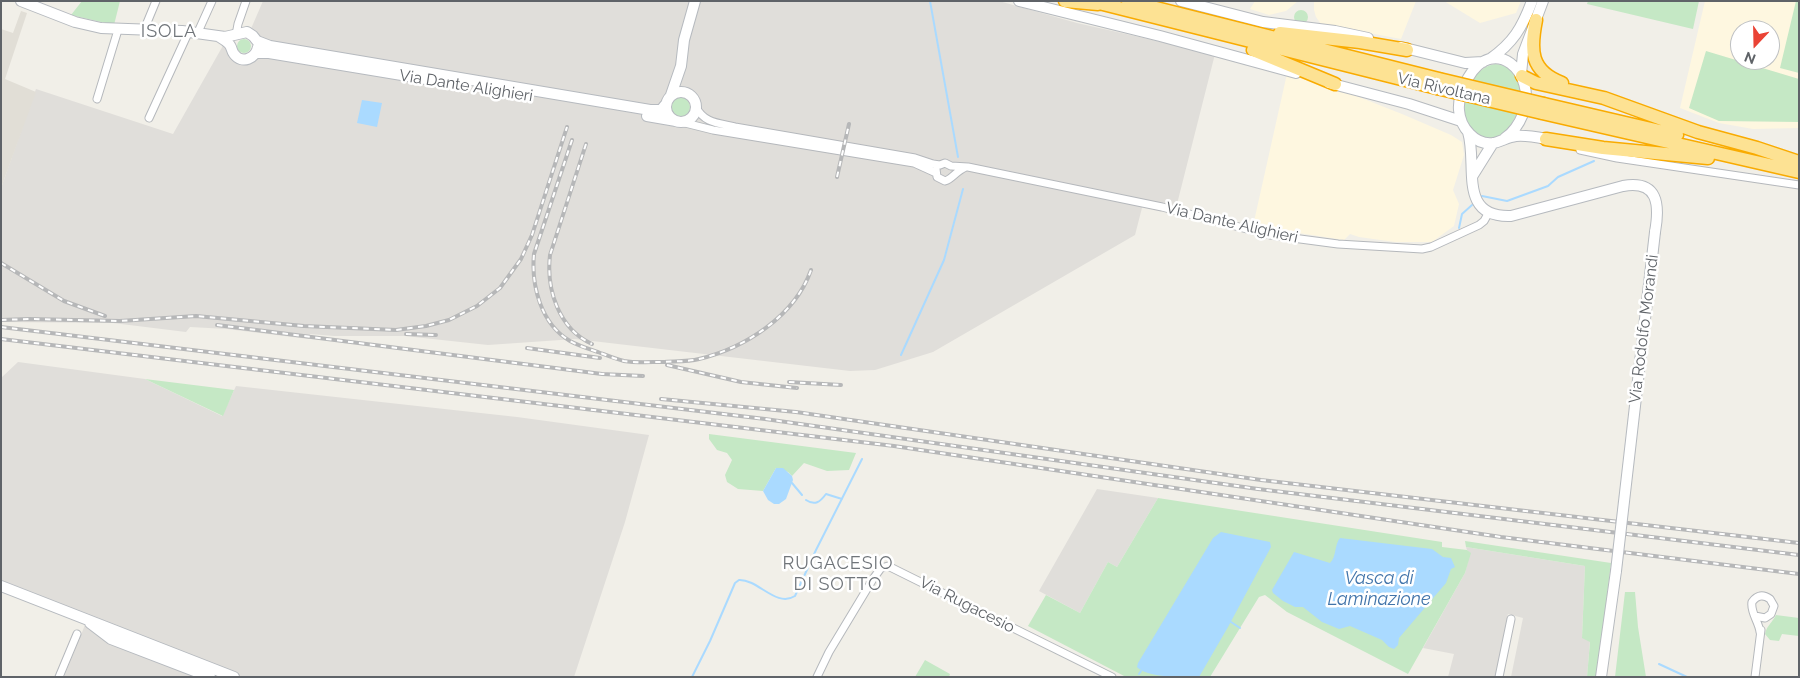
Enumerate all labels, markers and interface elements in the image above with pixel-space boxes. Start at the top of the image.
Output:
north arrow [1730,20,1780,70]
district label: ISOLA [140,21,198,43]
text: N [1742,49,1758,67]
street label: Via Dante Alighieri [398,66,534,106]
street label: Via Rivoltana [1395,69,1493,109]
street label: Via Dante Alighieri [1164,198,1300,248]
street label: Via Rodolfo Morandi [1625,253,1663,405]
district label: RUGACESIO DI SOTTO [781,553,895,596]
water label: Vasca di Laminazione [1327,568,1431,610]
street label: Via Rugacesio [916,573,1018,637]

